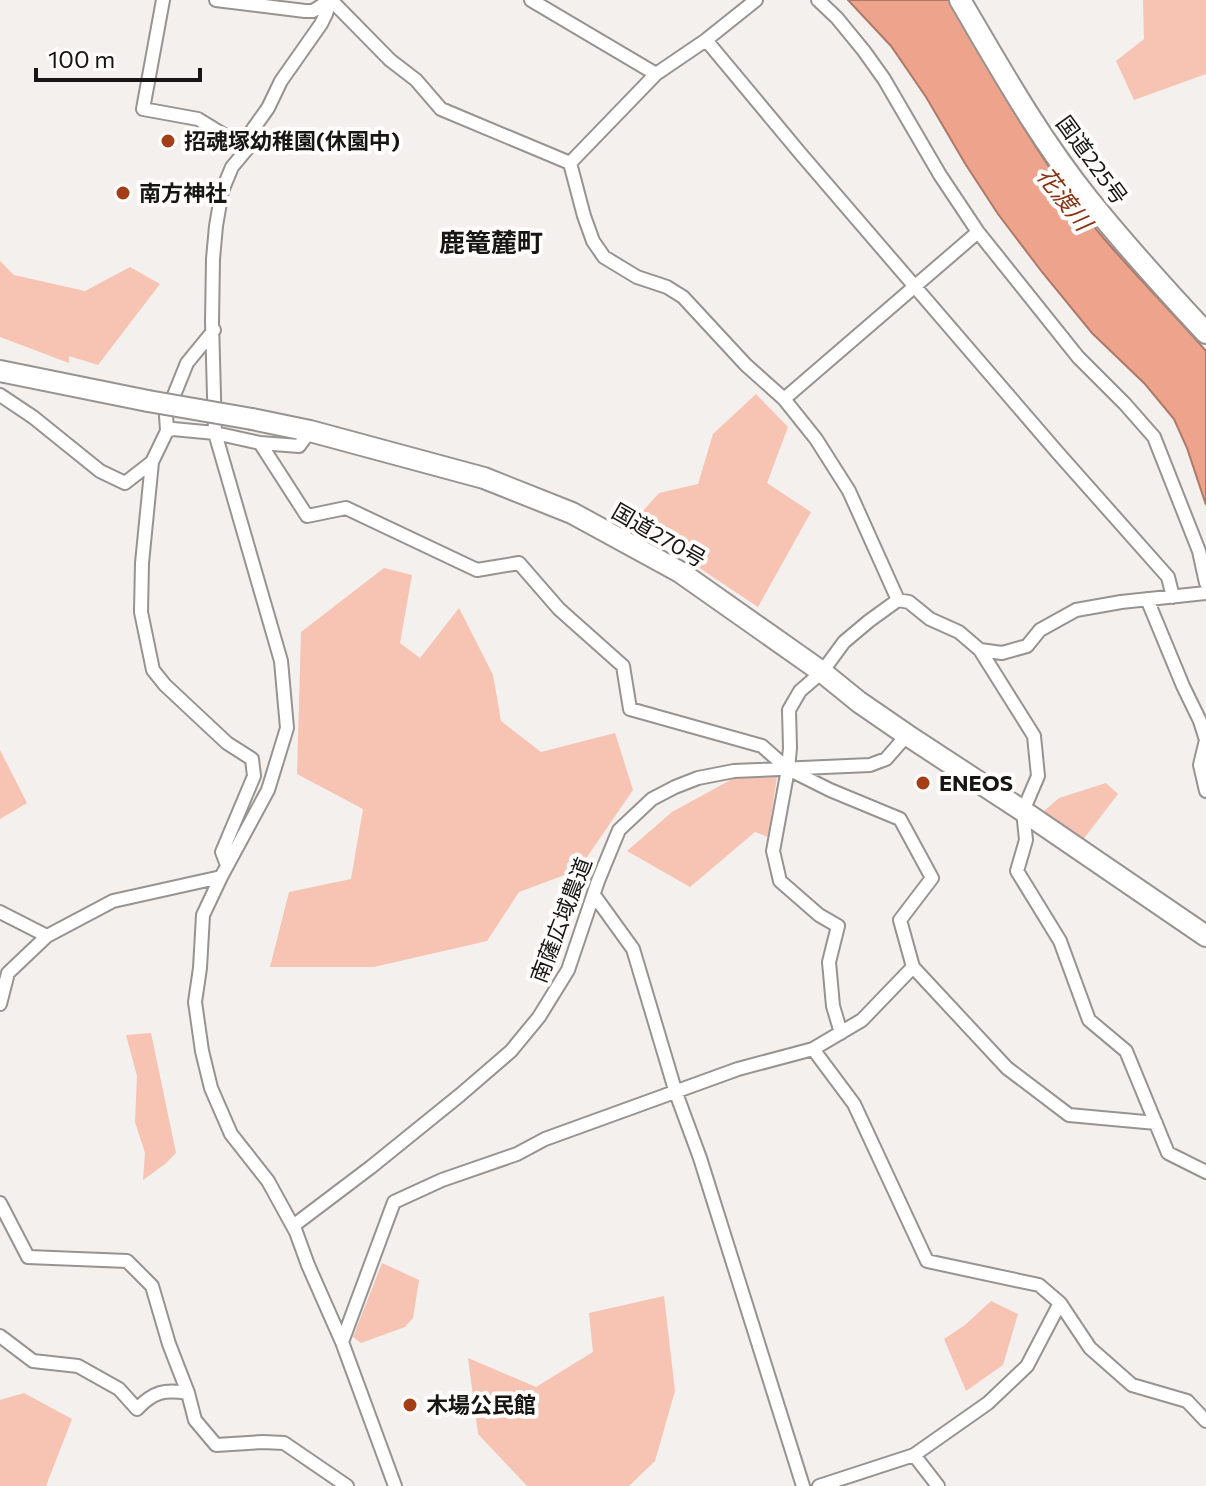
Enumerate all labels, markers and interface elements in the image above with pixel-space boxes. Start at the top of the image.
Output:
scale bar [36,32,200,82]
text: 100 m [48,44,115,73]
street label: 国道225号 [1051,110,1134,209]
place label: 招魂塚幼稚園(休園中) [184,127,400,154]
marker: 招魂塚幼稚園(休園中) [159,132,177,150]
water label: 花渡川 [1032,161,1101,238]
place label: 南方神社 [139,179,227,206]
marker: 南方神社 [114,184,132,202]
district label: 鹿篭麓町 [439,226,543,257]
street label: 国道270号 [607,497,711,572]
place label: ENEOS [939,769,1013,796]
marker: ENEOS [914,774,932,792]
street label: 南薩広域農道 [524,853,597,986]
place label: 木場公民館 [426,1391,536,1418]
marker: 木場公民館 [401,1396,419,1414]

